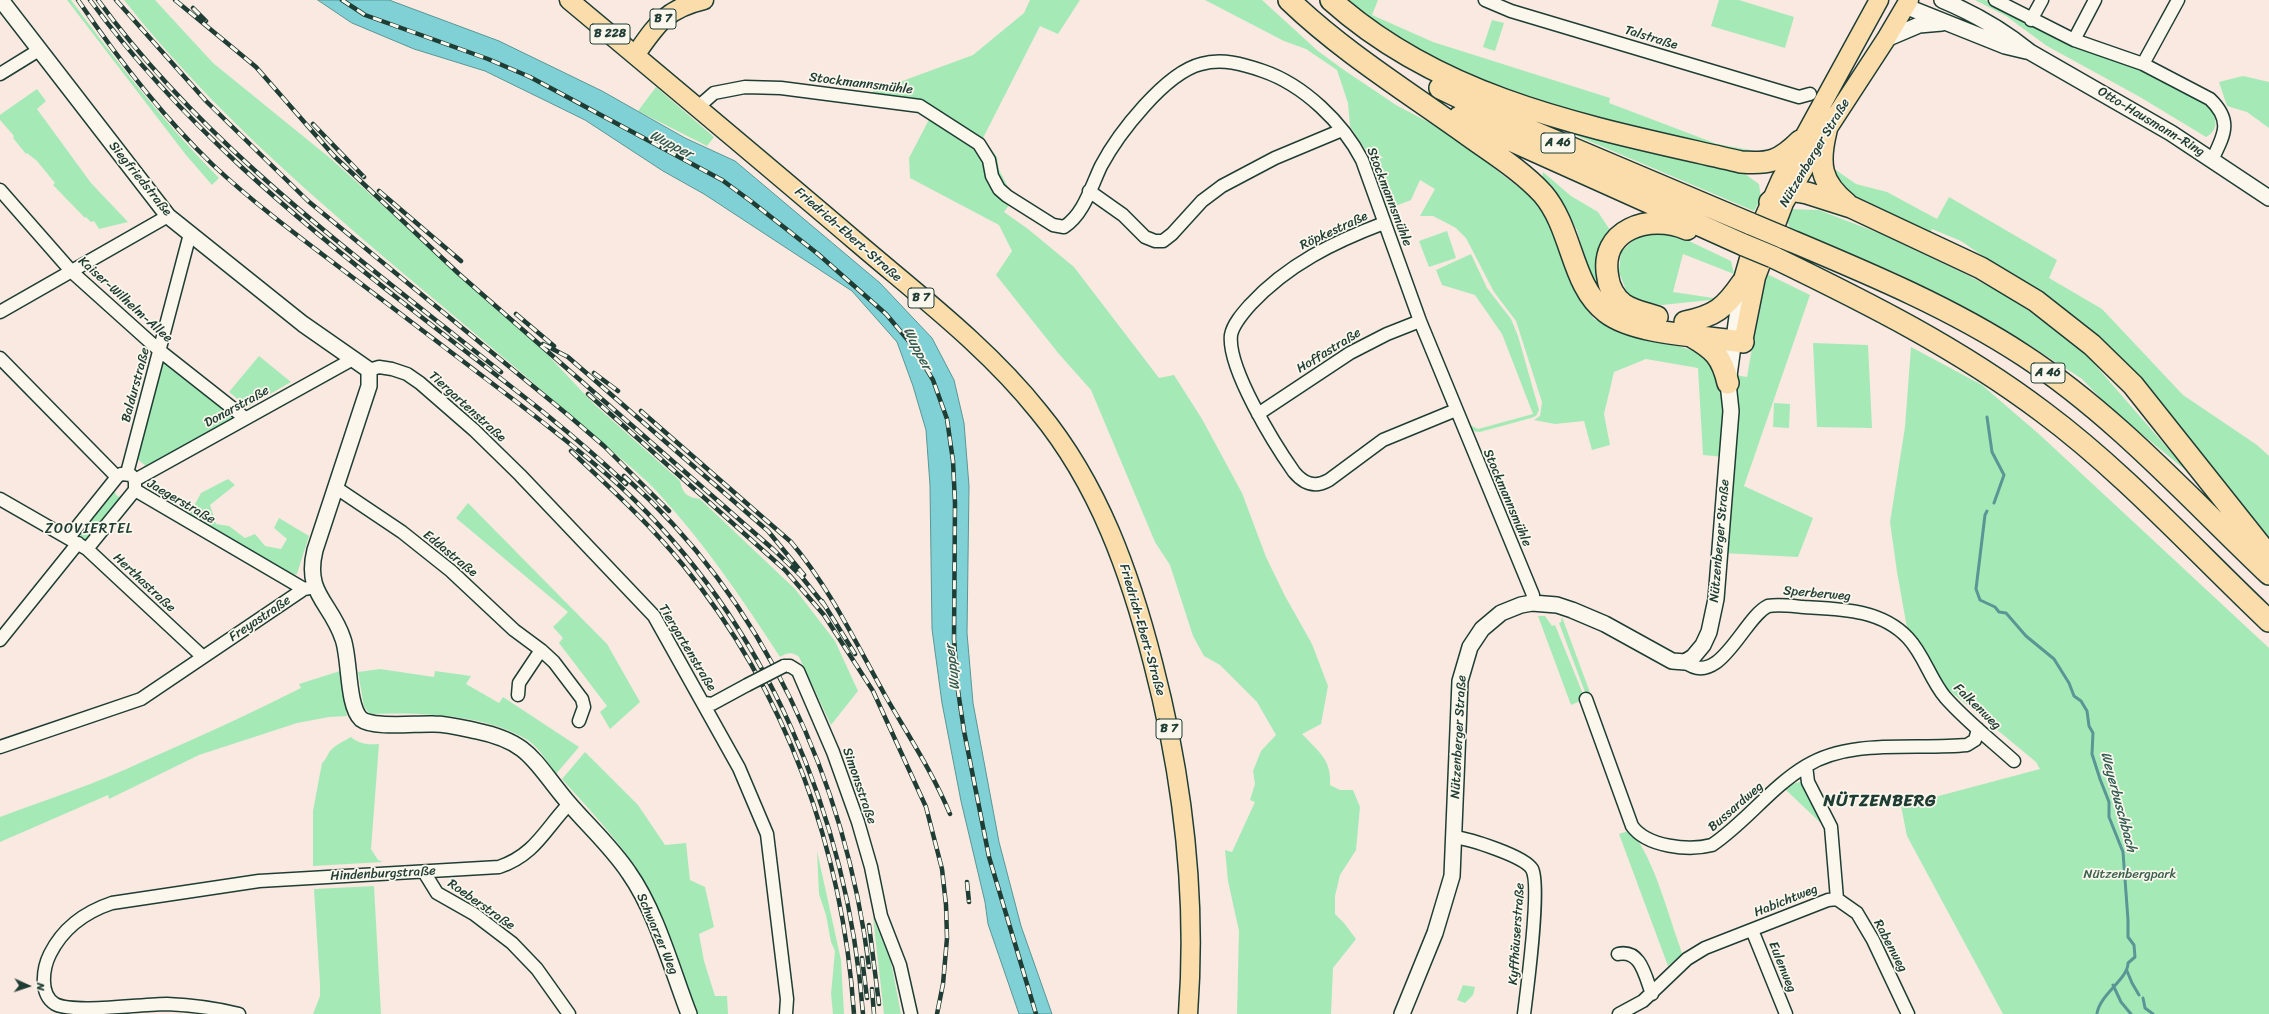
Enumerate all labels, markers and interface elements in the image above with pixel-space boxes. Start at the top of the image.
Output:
road number: B 7 [650,9,676,29]
street label: Talstraße [1623,23,1679,53]
road number: B 228 [590,24,630,44]
street label: Stockmannsmühle [808,70,914,98]
street label: Otto-Hausmann-Ring [2095,84,2207,160]
street label: Nützenberger Straße [1776,96,1854,210]
water label: Wupper [647,127,695,163]
road number: A 46 [1541,133,1575,153]
street label: Siegfriedstraße [105,139,175,219]
street label: Stockmannsmühle [1363,145,1415,249]
street label: Friedrich-Ebert-Straße [791,184,905,286]
street label: Röpkestraße [1298,208,1370,254]
street label: Kaiser-Wilhelm-Allee [75,254,175,346]
road number: B 7 [908,288,934,308]
water label: Wupper [899,325,935,373]
street label: Hoffastraße [1294,325,1364,377]
street label: Baldurstraße [119,346,153,424]
road number: A 46 [2031,363,2065,383]
street label: Tiergartenstraße [425,368,509,446]
street label: Donarstraße [202,383,272,431]
street label: Stockmannsmühle [1479,447,1535,549]
street label: Jaegerstraße [144,476,218,528]
street label: Nützenberger Straße [1707,479,1733,603]
district label: ZOOVIERTEL [45,521,133,537]
street label: Eddastraße [420,527,480,581]
street label: Herthastraße [110,550,178,616]
street label: Friedrich-Ebert-Straße [1116,562,1168,698]
street label: Sperberweg [1783,583,1851,605]
street label: Freyastraße [226,593,294,645]
street label: Tiergartenstraße [655,602,719,694]
water label: Wupper [942,643,964,691]
street label: Nützenberger Straße [1448,675,1470,799]
street label: Falkenweg [1950,681,2004,733]
road number: B 7 [1156,719,1182,739]
street label: Simonsstraße [839,746,879,826]
water label: Weyerbuschbach [2097,750,2139,854]
street label: Bussardweg [1705,779,1767,835]
district label: NÜTZENBERG [1823,792,1937,812]
street label: Hindenburgstraße [330,863,436,885]
park label: Nützenbergpark [2084,867,2176,883]
street label: Roeberstraße [444,876,518,934]
street label: Habichtweg [1752,881,1820,921]
street label: Kyffhäuserstraße [1506,882,1528,986]
street label: Schwarzer Weg [633,891,681,977]
street label: Rabenweg [1870,917,1910,975]
street label: Eulenweg [1765,939,1799,995]
north arrow [8,966,48,1006]
text: N [31,982,50,991]

